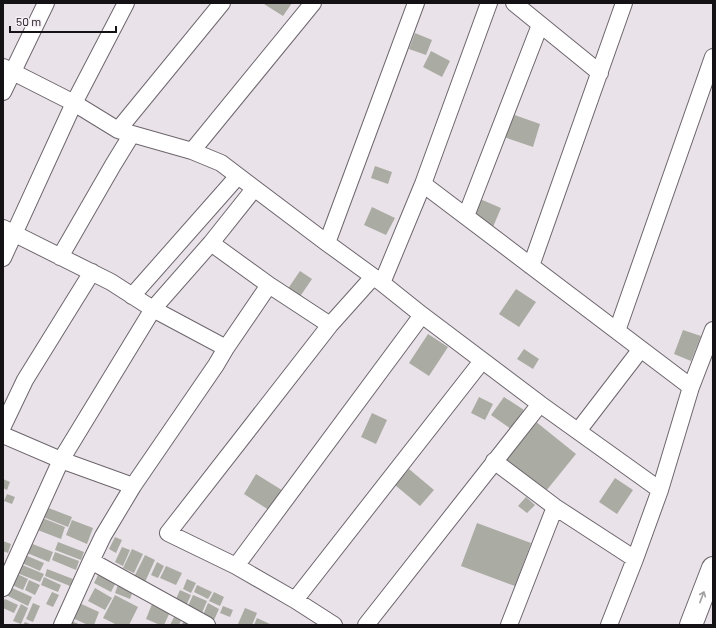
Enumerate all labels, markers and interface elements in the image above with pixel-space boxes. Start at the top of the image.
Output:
scale bar [10,8,116,34]
text: 50 m [16,14,41,28]
one-way arrow [699,591,707,603]

